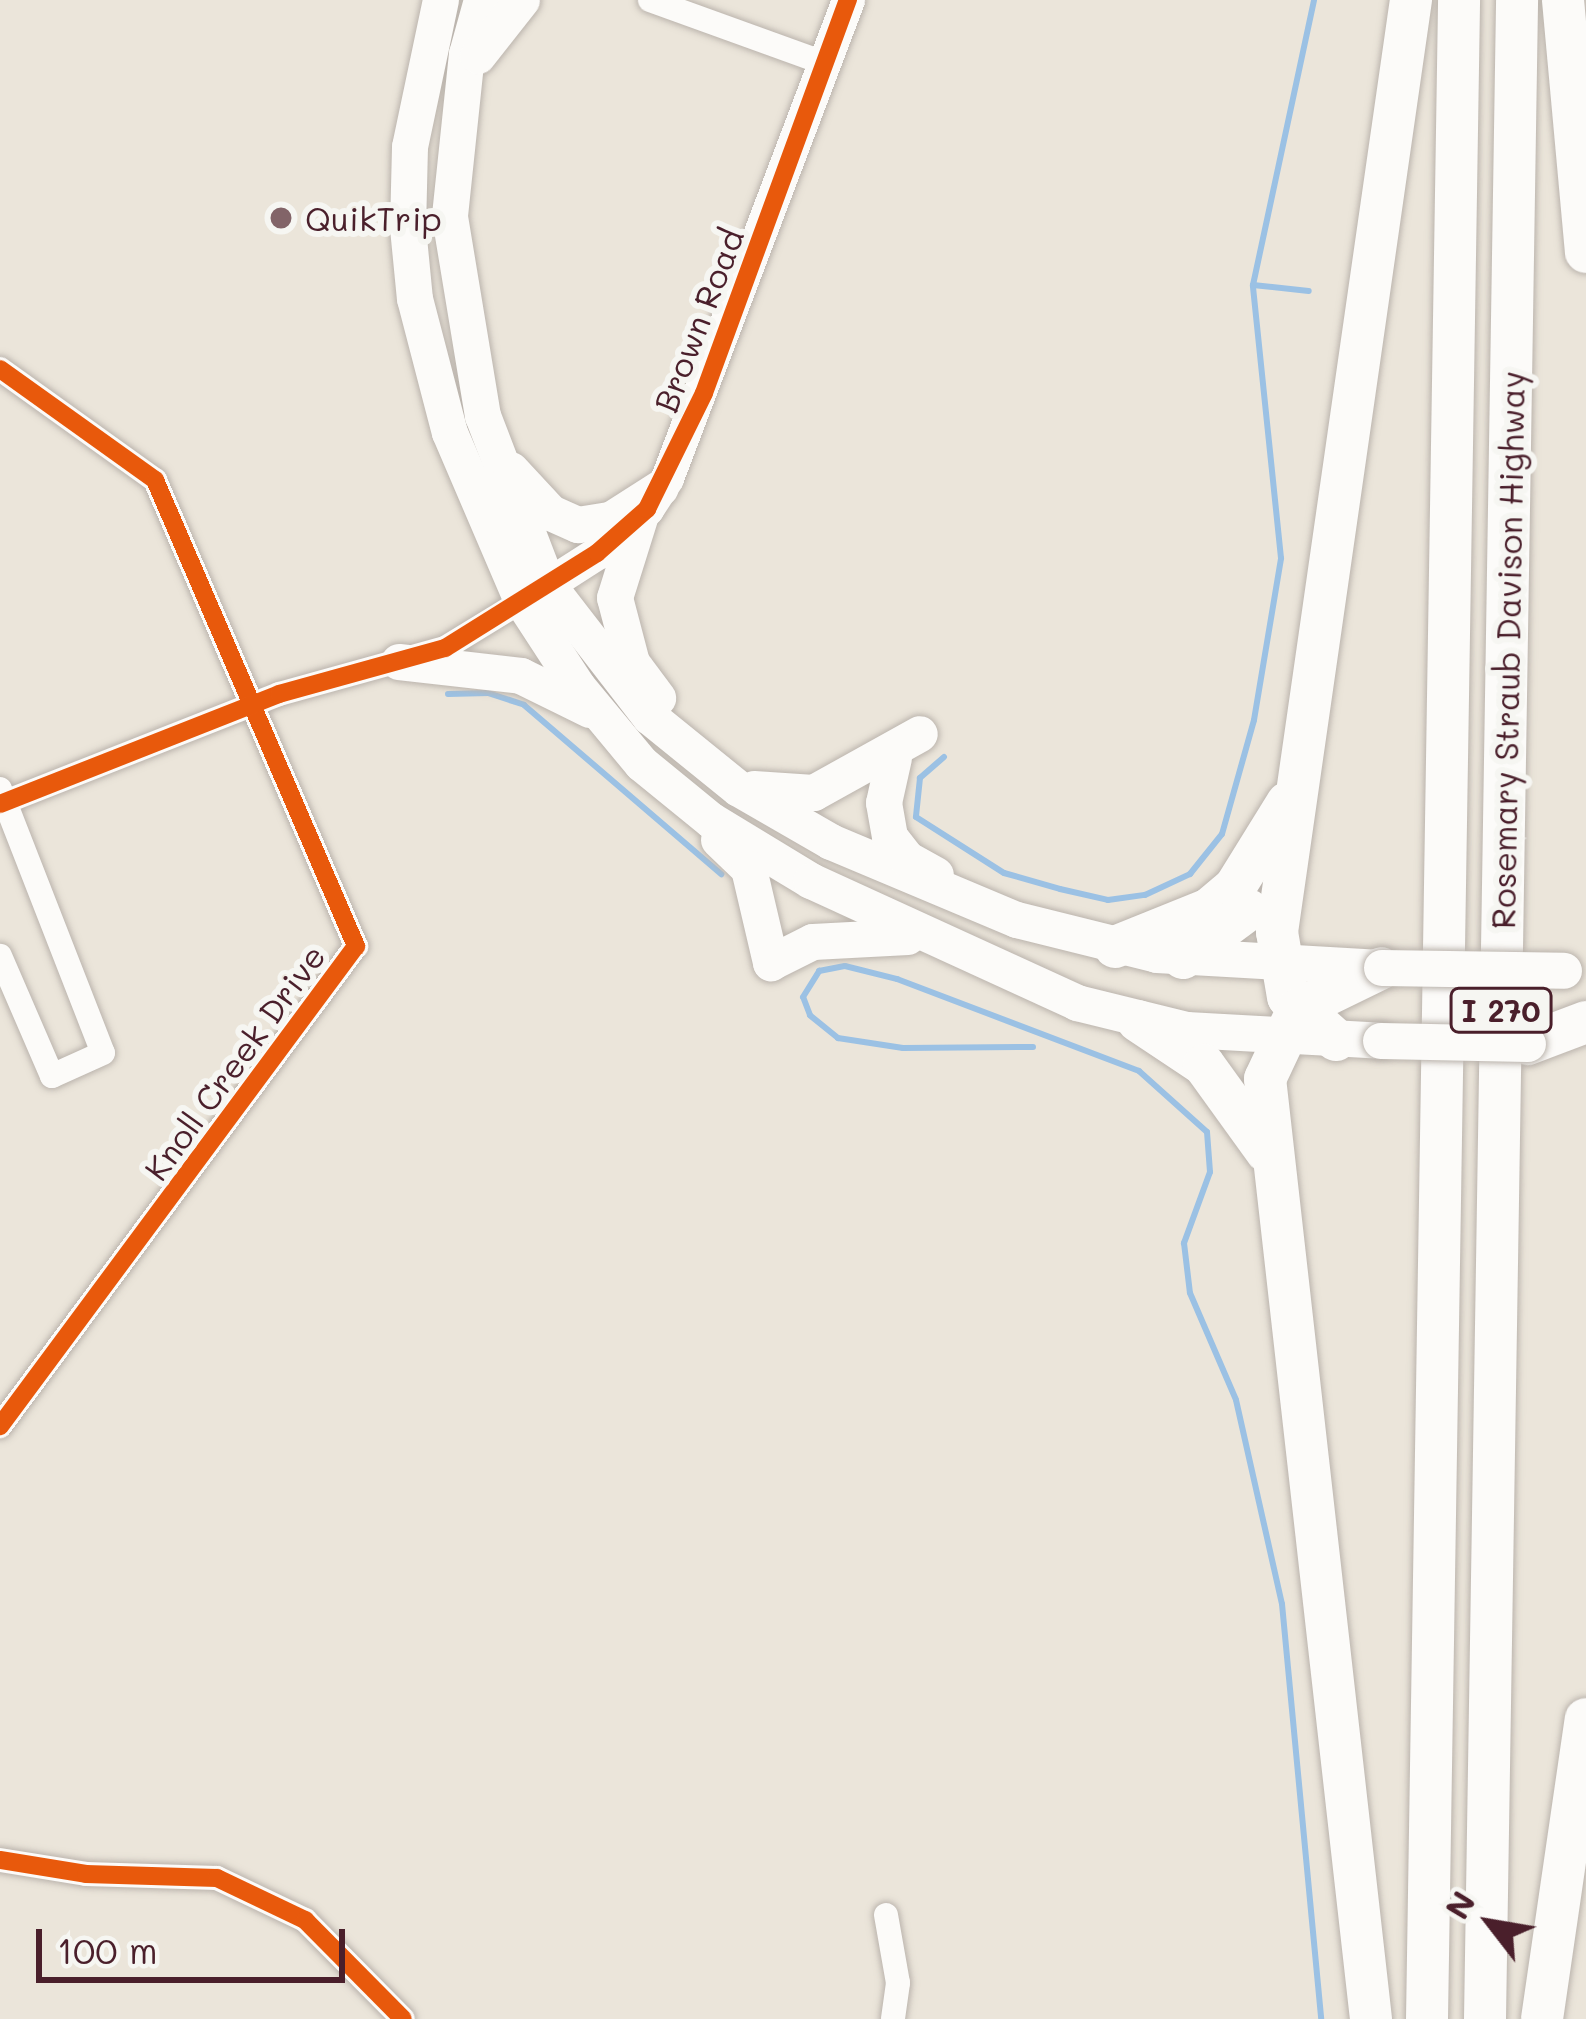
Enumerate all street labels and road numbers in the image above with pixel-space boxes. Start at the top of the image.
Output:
street label: Brown Road [645,223,751,417]
street label: Rosemary Straub Davison Highway [1482,371,1532,929]
street label: Knoll Creek Drive [135,937,333,1187]
road number: I 270 [1447,986,1555,1034]

